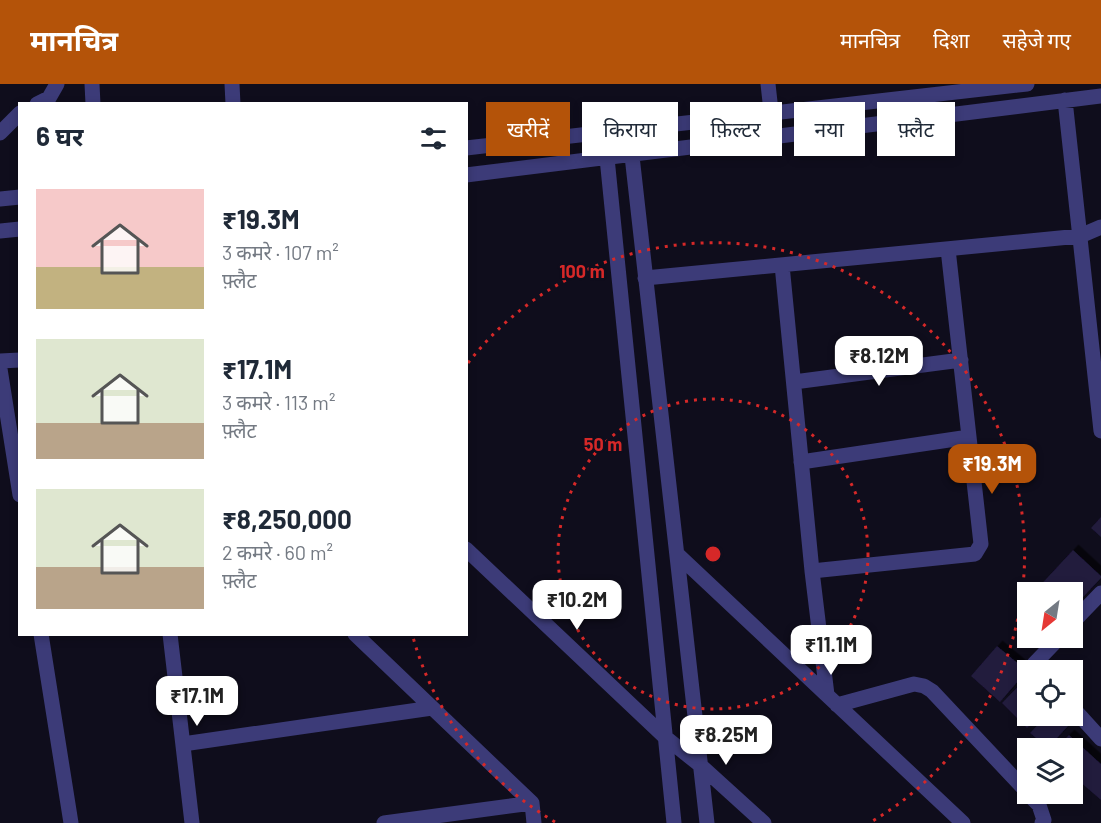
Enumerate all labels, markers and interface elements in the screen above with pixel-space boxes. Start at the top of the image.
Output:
text: मानचित्र [30,23,118,57]
text: मानचित्र [840,27,900,52]
text: दिशा [933,27,969,52]
text: सहेजे गए [1002,27,1071,52]
chip: खरीदें [486,102,570,156]
chip: किराया [582,102,678,156]
chip: फ़िल्टर [690,102,782,156]
chip: नया [794,102,865,156]
chip: फ़्लैट [877,102,955,156]
text: 6 घर [36,120,83,151]
icon: filters [417,122,450,155]
text: ₹19.3M [222,203,300,234]
icon: home [84,213,156,285]
text: 3 कमरे · 107 m² [222,240,339,264]
text: 100 m [559,260,605,282]
text: फ़्लैट [222,268,257,292]
pin: ₹8.12M [830,336,928,387]
text: ₹8.12M [849,343,909,367]
text: ₹17.1M [222,353,292,384]
icon: home [84,363,156,435]
text: 3 कमरे · 113 m² [222,390,335,414]
text: फ़्लैट [222,418,257,442]
text: 50 m [584,433,622,455]
pin: ₹19.3M [943,444,1041,495]
text: ₹19.3M [962,451,1022,475]
text: ₹8,250,000 [222,503,352,534]
icon: home [84,513,156,585]
text: 2 कमरे · 60 m² [222,540,333,564]
centre of rings [703,544,723,564]
text: फ़्लैट [222,568,257,592]
pin: ₹10.2M [528,580,626,631]
north arrow [1017,582,1083,648]
map controls [1017,582,1083,804]
text: ₹10.2M [547,587,607,611]
pin: ₹11.1M [782,625,880,676]
text: ₹11.1M [805,632,857,656]
button: locate [1017,660,1083,726]
pin: ₹17.1M [148,676,246,727]
text: ₹17.1M [170,683,224,707]
pin: ₹8.25M [677,715,775,766]
text: ₹8.25M [694,722,758,746]
button: layers [1017,738,1083,804]

